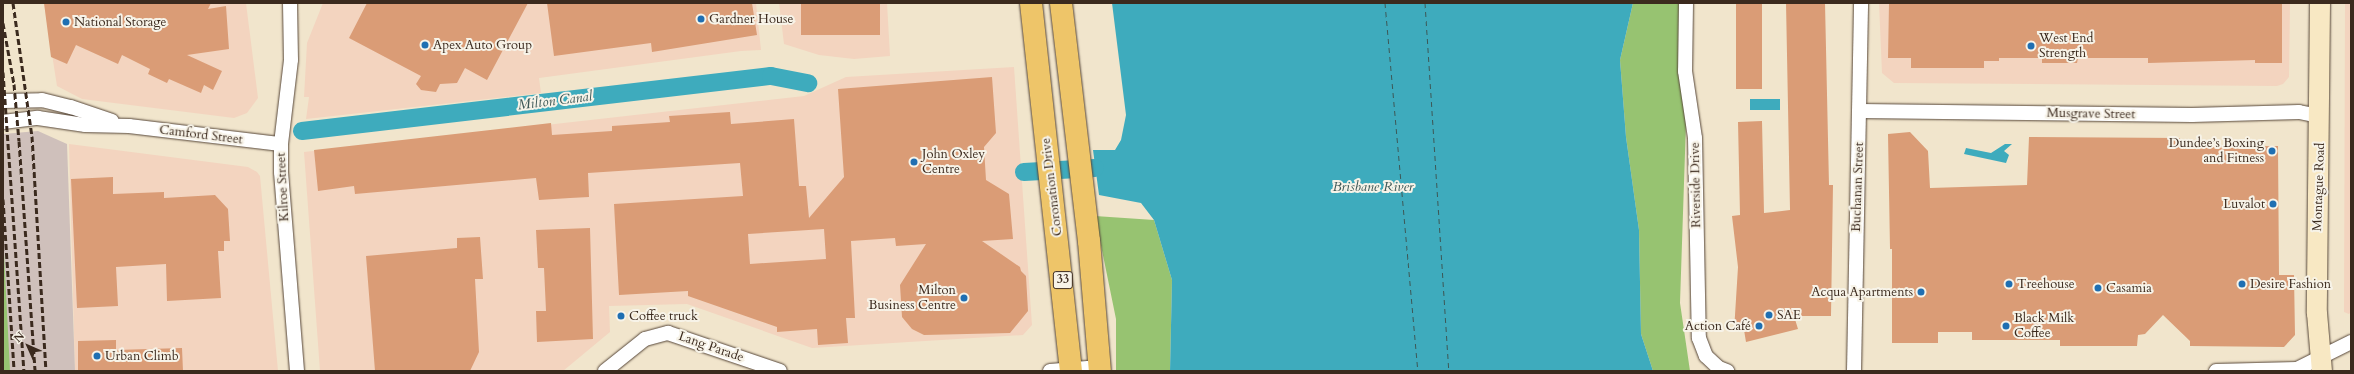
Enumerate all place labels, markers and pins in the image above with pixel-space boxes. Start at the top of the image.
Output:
place label: Gardner House [709,11,793,27]
place label: National Storage [74,14,166,30]
marker: Gardner House [696,14,706,24]
marker: National Storage [61,17,71,27]
place label: West End Strength [2039,31,2094,62]
place label: Apex Auto Group [433,37,532,53]
marker: Apex Auto Group [420,40,430,50]
marker: West End Strength [2026,41,2036,51]
place label: Dundee’s Boxing and Fitness [2169,136,2264,167]
marker: Dundee’s Boxing and Fitness [2267,146,2277,156]
place label: John Oxley Centre [922,147,985,178]
marker: John Oxley Centre [909,157,919,167]
place label: Luvalot [2223,196,2265,212]
marker: Luvalot [2268,199,2278,209]
place label: Treehouse [2017,276,2075,292]
place label: Desire Fashion [2250,276,2331,292]
marker: Treehouse [2004,279,2014,289]
marker: Desire Fashion [2237,279,2247,289]
place label: Casamia [2106,280,2152,296]
place label: Milton Business Centre [869,283,956,314]
marker: Casamia [2093,283,2103,293]
place label: Acqua Apartments [1811,284,1913,300]
marker: Acqua Apartments [1916,287,1926,297]
marker: Milton Business Centre [959,293,969,303]
place label: SAE [1777,307,1801,323]
place label: Coffee truck [629,308,698,324]
marker: SAE [1764,310,1774,320]
marker: Coffee truck [616,311,626,321]
place label: Black Milk Coffee [2014,311,2074,342]
place label: Action Café [1685,318,1751,334]
marker: Action Café [1754,321,1764,331]
marker: Black Milk Coffee [2001,321,2011,331]
place label: Urban Climb [105,348,179,364]
marker: Urban Climb [92,351,102,361]

